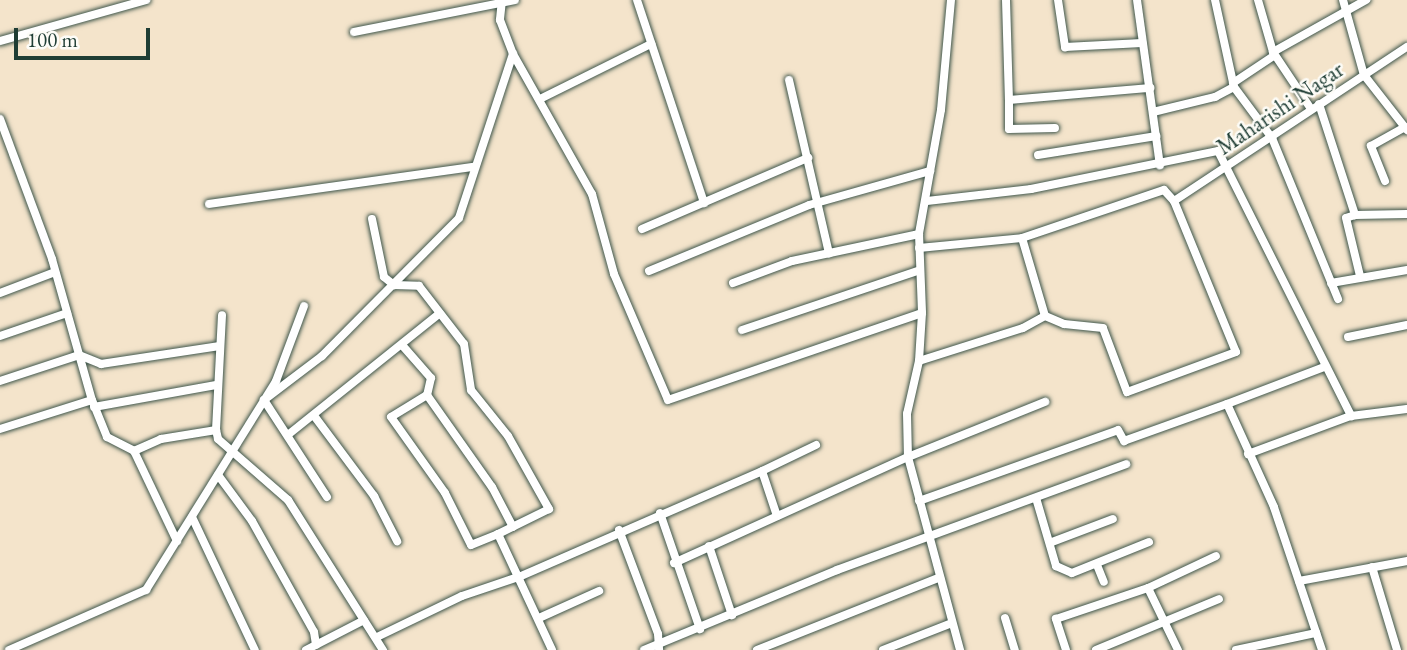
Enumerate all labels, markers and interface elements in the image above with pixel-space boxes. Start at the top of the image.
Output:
scale bar [18,14,154,58]
text: 100 m [27,26,78,53]
street label: Maharishi Nagar [1211,55,1349,161]

